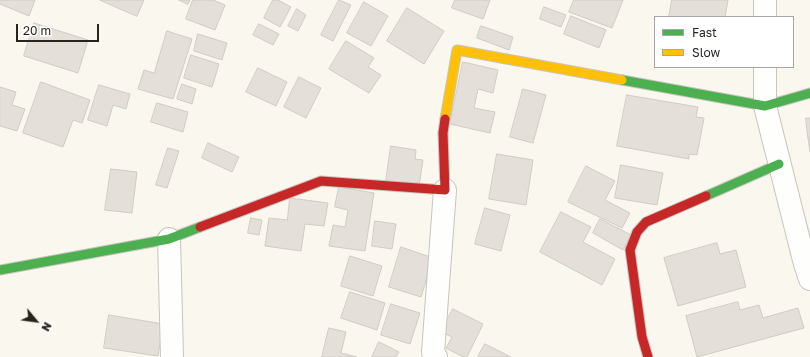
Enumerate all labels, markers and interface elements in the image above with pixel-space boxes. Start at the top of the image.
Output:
scale bar [18,16,101,42]
legend [654,16,794,68]
text: 20 m [23,23,51,38]
text: Fast [692,25,717,40]
text: Slow [692,45,720,60]
north arrow [16,301,56,341]
text: N [39,320,55,334]

